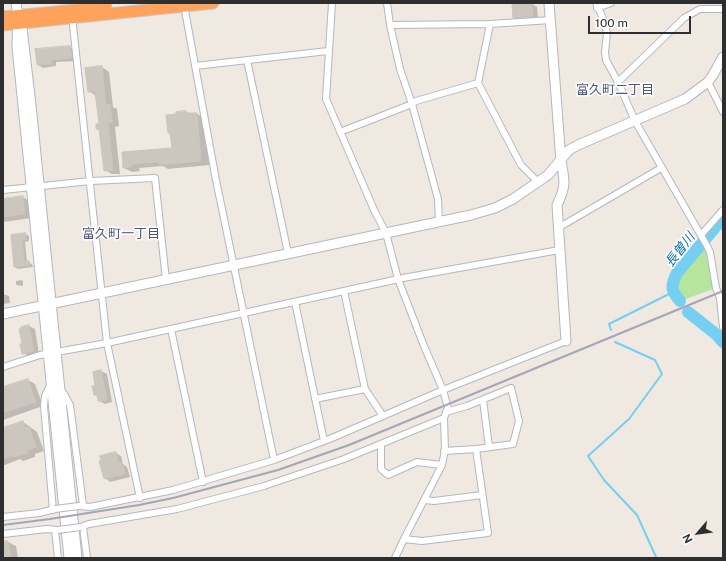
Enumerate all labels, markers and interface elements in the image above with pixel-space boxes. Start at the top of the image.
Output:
scale bar [590,8,693,34]
text: 100 m [595,16,628,30]
district label: 富久町二丁目 [576,82,654,98]
district label: 富久町一丁目 [82,226,160,242]
water label: 長曽川 [662,230,698,270]
north arrow [678,513,718,553]
text: N [680,532,695,545]

